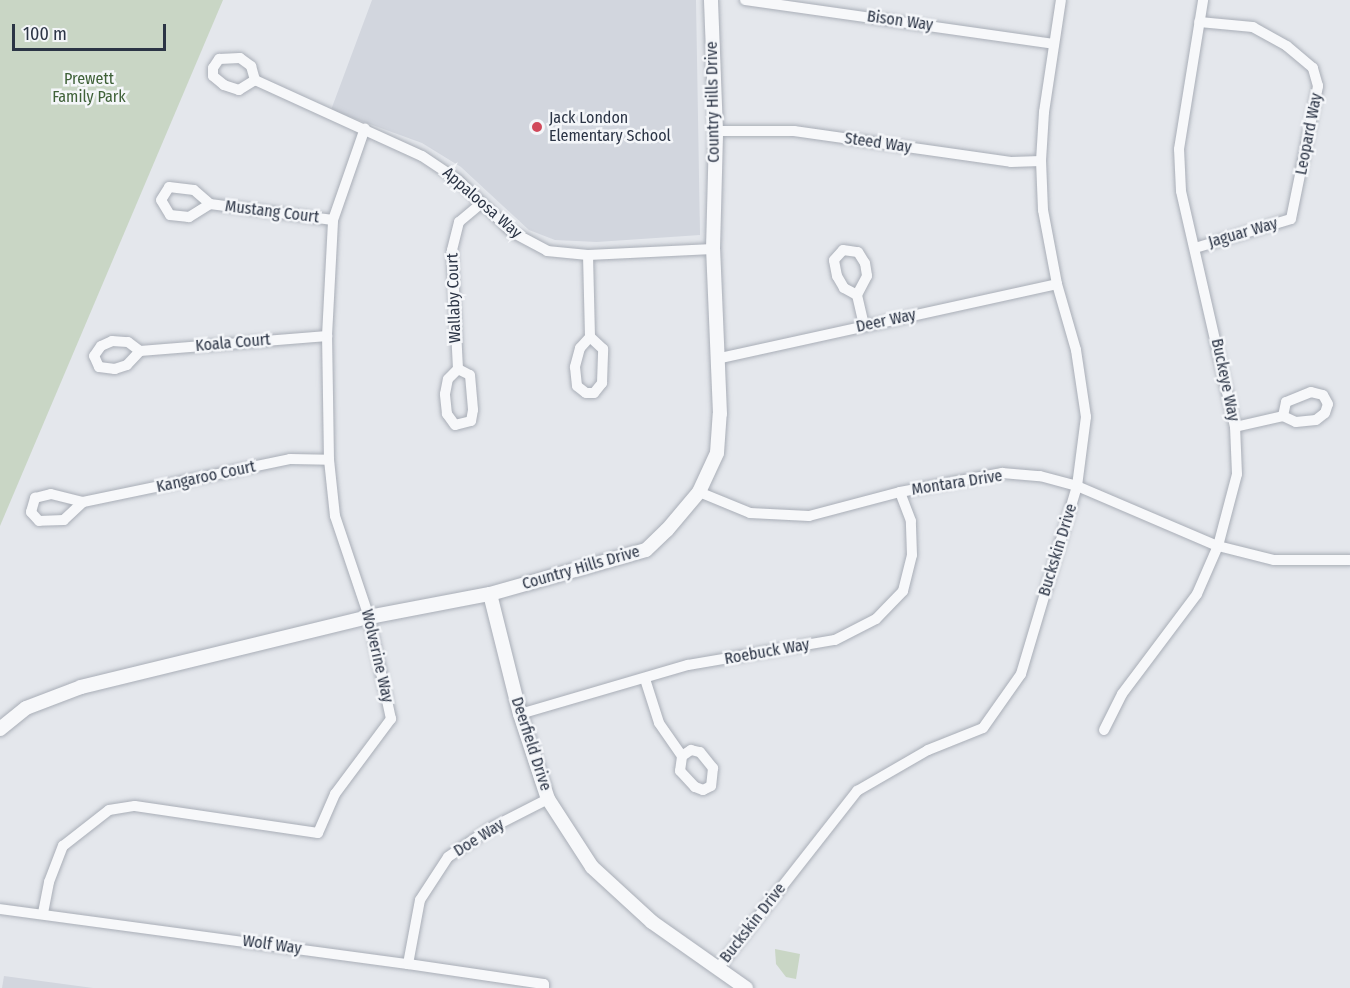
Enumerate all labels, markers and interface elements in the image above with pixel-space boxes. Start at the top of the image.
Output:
street label: Bison Way [866,7,934,35]
scale bar [15,12,170,50]
text: 100 m [23,23,67,45]
street label: Country Hills Drive [702,41,724,163]
park label: Prewett Family Park [52,69,126,107]
street label: Leopard Way [1292,91,1326,177]
place label: Jack London Elementary School [549,108,671,146]
marker: Jack London Elementary School [530,120,544,134]
street label: Steed Way [843,129,913,157]
street label: Appaloosa Way [439,163,525,243]
street label: Mustang Court [224,197,320,227]
street label: Jaguar Way [1206,214,1280,252]
street label: Wallaby Court [443,253,465,343]
street label: Deer Way [854,305,918,337]
street label: Koala Court [195,330,271,356]
street label: Buckeye Way [1207,337,1243,423]
street label: Kangaroo Court [155,457,257,497]
street label: Montara Drive [910,466,1004,500]
street label: Buckskin Drive [1035,501,1081,599]
street label: Country Hills Drive [520,542,642,594]
street label: Wolverine Way [357,607,397,705]
street label: Roebuck Way [723,635,811,669]
street label: Deerfield Drive [507,695,555,793]
street label: Doe Way [450,815,508,861]
street label: Buckskin Drive [716,879,790,967]
street label: Wolf Way [241,931,303,959]

